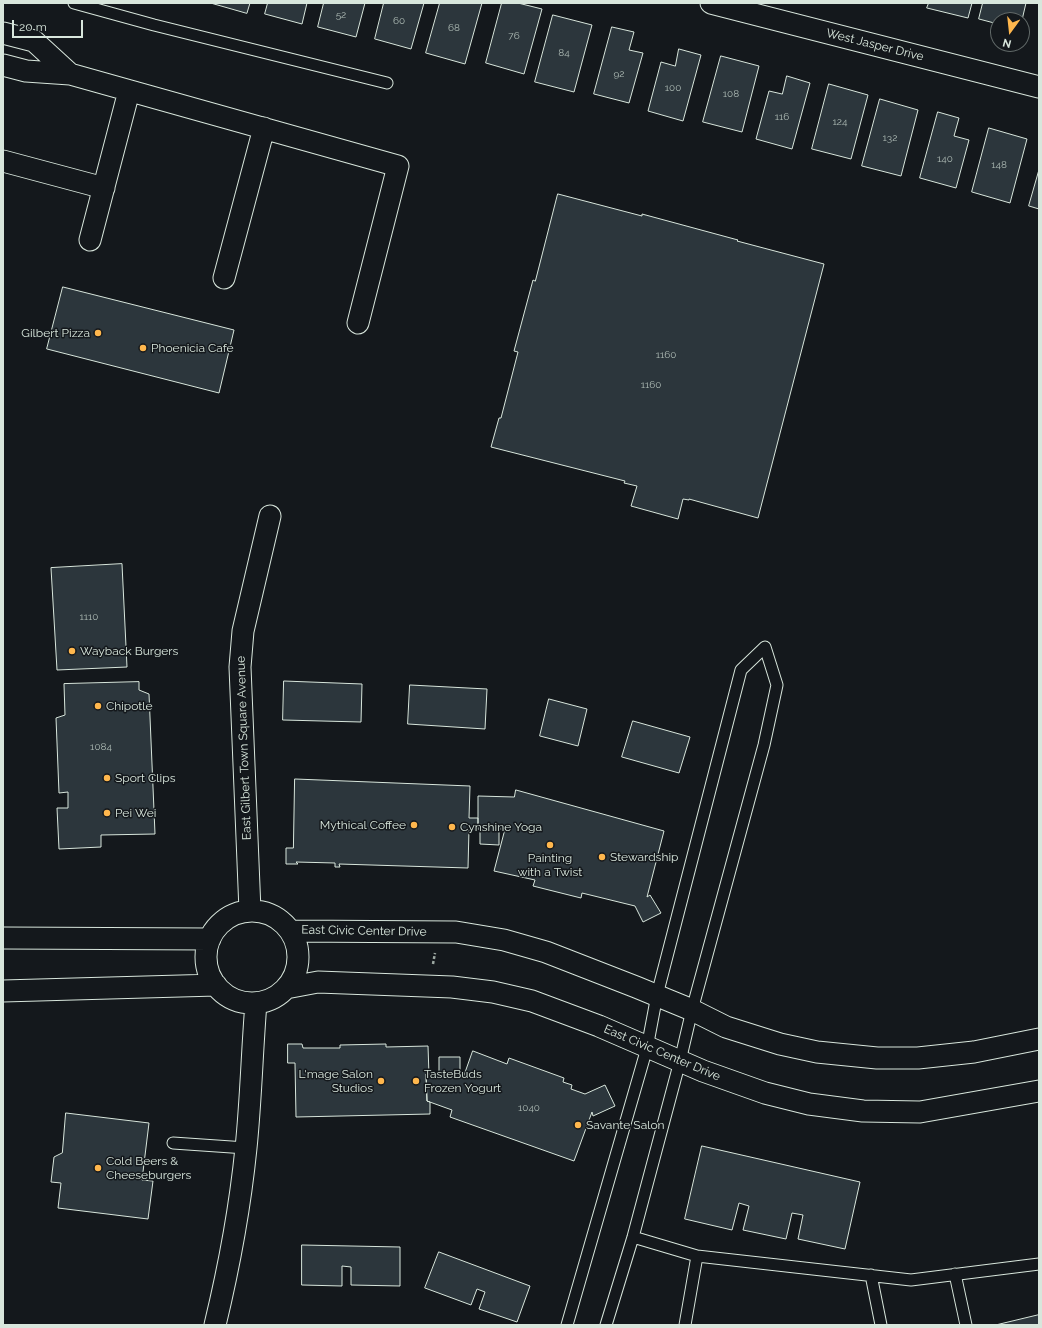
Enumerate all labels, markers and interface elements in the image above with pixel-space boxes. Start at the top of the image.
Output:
house number: 52 [336,9,346,21]
scale bar [14,12,85,38]
north arrow [990,12,1030,52]
house number: 60 [393,15,405,27]
text: 20 m [19,20,47,34]
house number: 68 [448,22,460,34]
street label: West Jasper Drive [825,26,925,64]
house number: 76 [508,30,520,42]
text: N [1001,36,1013,50]
house number: 84 [558,47,570,59]
house number: 92 [613,68,625,80]
house number: 100 [665,82,681,94]
house number: 108 [723,88,739,100]
house number: 116 [775,111,789,123]
house number: 124 [833,116,847,128]
house number: 132 [883,132,897,144]
house number: 140 [937,153,953,165]
house number: 148 [991,159,1007,171]
place label: Gilbert Pizza [21,326,90,340]
marker: Gilbert Pizza [93,328,103,338]
place label: Phoenicia Cafe [151,341,234,355]
marker: Phoenicia Cafe [138,343,148,353]
house number: 1160 [656,349,676,361]
house number: 1160 [641,379,661,391]
house number: 1110 [80,611,98,623]
place label: Wayback Burgers [80,644,178,658]
marker: Wayback Burgers [67,646,77,656]
street label: East Gilbert Town Square Avenue [234,656,254,840]
place label: Chipotle [106,699,153,713]
marker: Chipotle [93,701,103,711]
house number: 1084 [90,741,112,753]
place label: Sport Clips [115,771,175,785]
marker: Sport Clips [102,773,112,783]
place label: Pei Wei [115,806,156,820]
marker: Pei Wei [102,808,112,818]
place label: Mythical Coffee [320,818,406,832]
marker: Mythical Coffee [409,820,419,830]
place label: Cynshine Yoga [460,820,542,834]
marker: Cynshine Yoga [447,822,457,832]
marker: Painting with a Twist [545,840,555,850]
place label: Stewardship [610,850,678,864]
place label: Painting with a Twist [518,851,582,879]
marker: Stewardship [597,852,607,862]
street label: East Civic Center Drive [301,923,427,939]
street label: East Civic Center Drive [602,1022,722,1084]
place label: L'mage Salon Studios [299,1067,373,1095]
place label: TasteBuds Frozen Yogurt [424,1067,501,1095]
marker: L'mage Salon Studios [376,1076,386,1086]
marker: TasteBuds Frozen Yogurt [411,1076,421,1086]
house number: 1040 [518,1102,540,1114]
place label: Savante Salon [586,1118,665,1132]
marker: Savante Salon [573,1120,583,1130]
place label: Cold Beers & Cheeseburgers [106,1154,191,1182]
marker: Cold Beers & Cheeseburgers [93,1163,103,1173]

